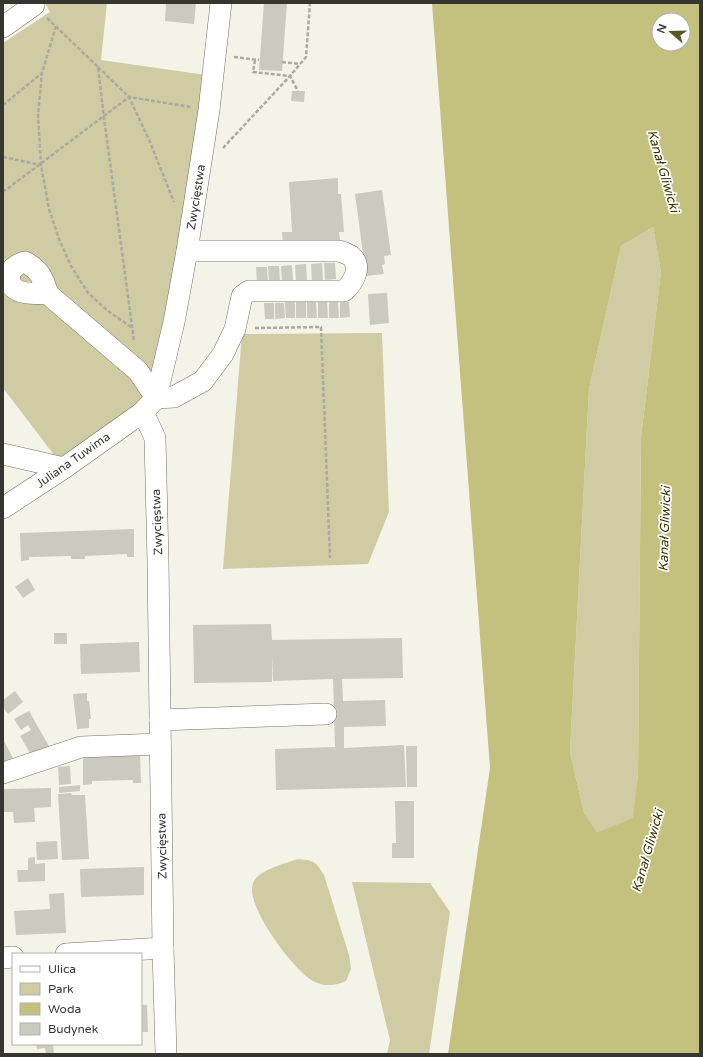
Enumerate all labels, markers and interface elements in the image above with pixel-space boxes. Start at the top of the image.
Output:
north arrow [651,12,691,52]
text: N [654,22,670,35]
water label: Kanał Gliwicki [644,128,683,216]
street label: Zwycięstwa [184,163,208,231]
street label: Juliana Tuwima [33,429,113,491]
water label: Kanał Gliwicki [656,484,675,572]
street label: Zwycięstwa [149,489,165,555]
water label: Kanał Gliwicki [629,806,668,894]
street label: Zwycięstwa [154,813,170,879]
legend [12,953,142,1045]
text: Ulica [48,962,76,976]
text: Park [48,982,74,996]
text: Woda [48,1002,81,1016]
text: Budynek [48,1022,99,1036]

